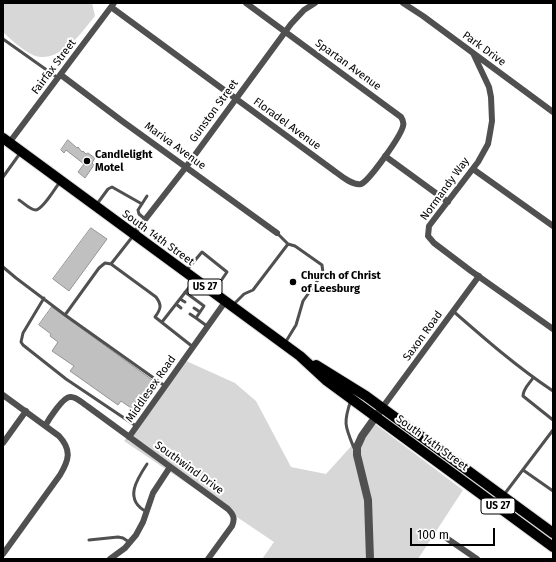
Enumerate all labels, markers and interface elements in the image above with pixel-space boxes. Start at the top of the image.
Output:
street label: Park Drive [460,29,508,69]
street label: Fairfax Street [29,37,79,97]
street label: Spartan Avenue [312,37,384,93]
street label: Gunston Street [187,77,241,145]
street label: Floradel Avenue [251,95,323,153]
street label: Mariva Avenue [142,119,208,173]
place label: Candlelight Motel [95,148,152,174]
street label: Normandy Way [418,155,472,223]
marker: Candlelight Motel [82,156,92,166]
street label: South 14th Street [119,207,197,269]
place label: Church of Christ of Leesburg [301,269,381,295]
marker: Church of Christ of Leesburg [288,277,298,287]
road number: US 27 [188,279,222,295]
street label: Saxon Road [401,309,445,363]
street label: Middlesex Road [123,353,179,425]
street label: South 14th Street [393,412,471,474]
street label: Southwind Drive [152,439,226,497]
road number: US 27 [481,498,515,514]
scale bar [412,520,497,546]
text: 100 m [417,528,449,542]

